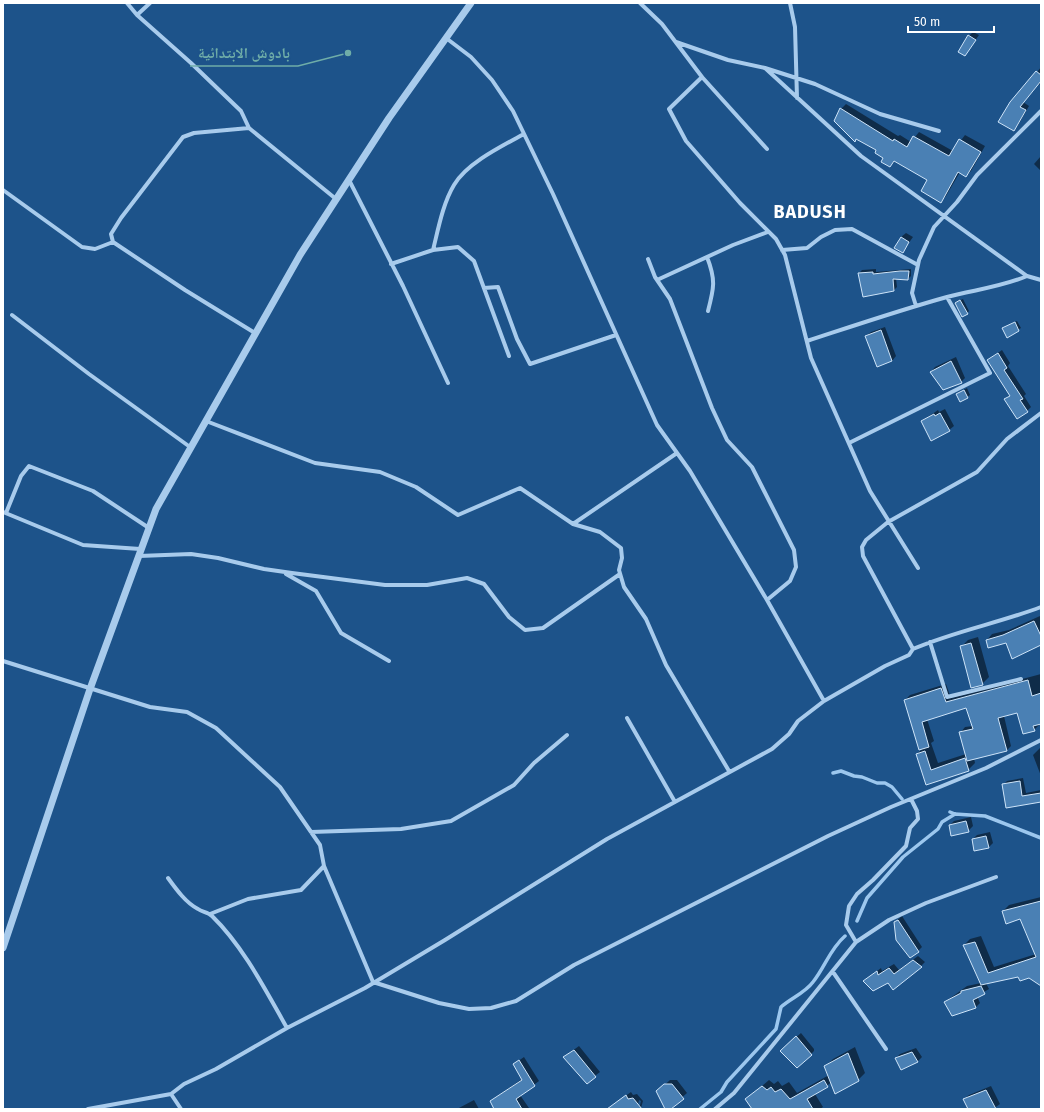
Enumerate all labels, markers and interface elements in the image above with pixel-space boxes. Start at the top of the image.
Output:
scale bar [908,8,994,34]
text: 50 m [914,15,940,29]
callout: بادوش الابتدائية [190,39,298,66]
text: بادوش الابتدائية [198,44,290,62]
district label: BADUSH [773,201,847,223]

